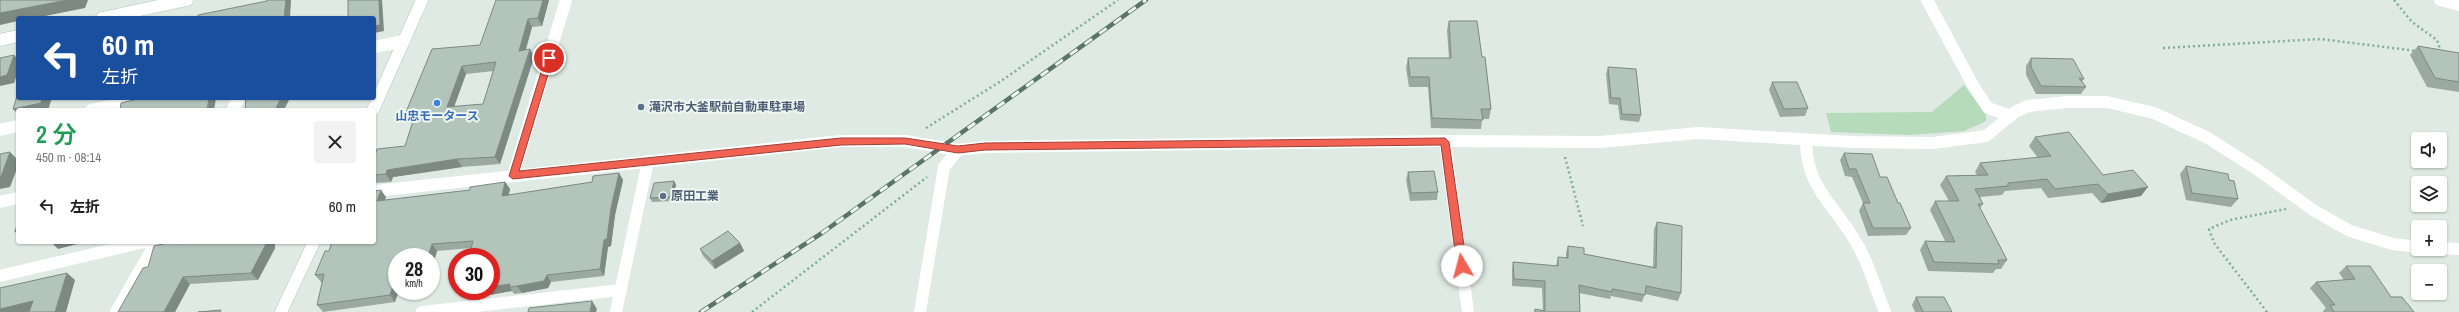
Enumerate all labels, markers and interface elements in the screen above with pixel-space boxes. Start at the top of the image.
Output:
text: 60 m [102,26,154,64]
icon: left [36,32,88,84]
pin [532,41,566,75]
icon: arrive [538,47,560,69]
text: 左折 [102,64,138,89]
marker: 山忠モータース [432,98,442,108]
place label: 滝沢市大釜駅前自動車駐車場 [649,99,805,115]
marker: 滝沢市大釜駅前自動車駐車場 [636,102,646,112]
place label: 山忠モータース [395,108,479,124]
text: 2 分 [36,118,76,150]
button: close [314,121,356,163]
map controls [2411,132,2447,300]
button: sound [2411,132,2447,168]
text: 450 m · 08:14 [36,149,101,166]
button: layers [2411,176,2447,212]
place label: 原田工業 [671,188,719,204]
marker: 原田工業 [658,191,668,201]
icon: left [36,195,58,217]
text: 左折 [70,196,100,217]
text: 60 m [329,196,356,217]
button: + [2411,220,2447,256]
position arrow [1441,245,1483,287]
speed limit sign: 30 [448,248,500,300]
text: 28 [405,255,423,282]
button: − [2411,264,2447,300]
text: km/h [405,277,423,290]

